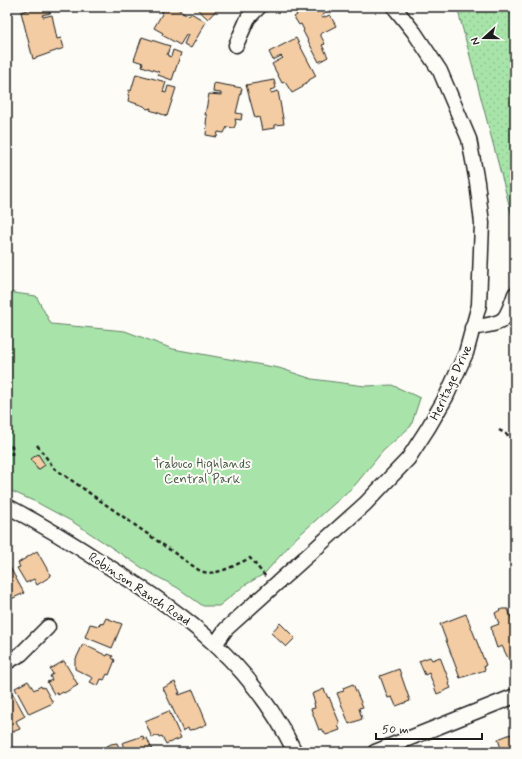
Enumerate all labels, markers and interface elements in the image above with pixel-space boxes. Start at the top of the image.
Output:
north arrow [464,18,504,58]
text: N [468,35,483,47]
street label: Heritage Drive [426,342,476,423]
park label: Trabuco Highlands Central Park [153,456,251,488]
street label: Robinson Ranch Road [85,549,194,630]
scale bar [376,715,482,741]
text: 50 m [382,722,409,738]

